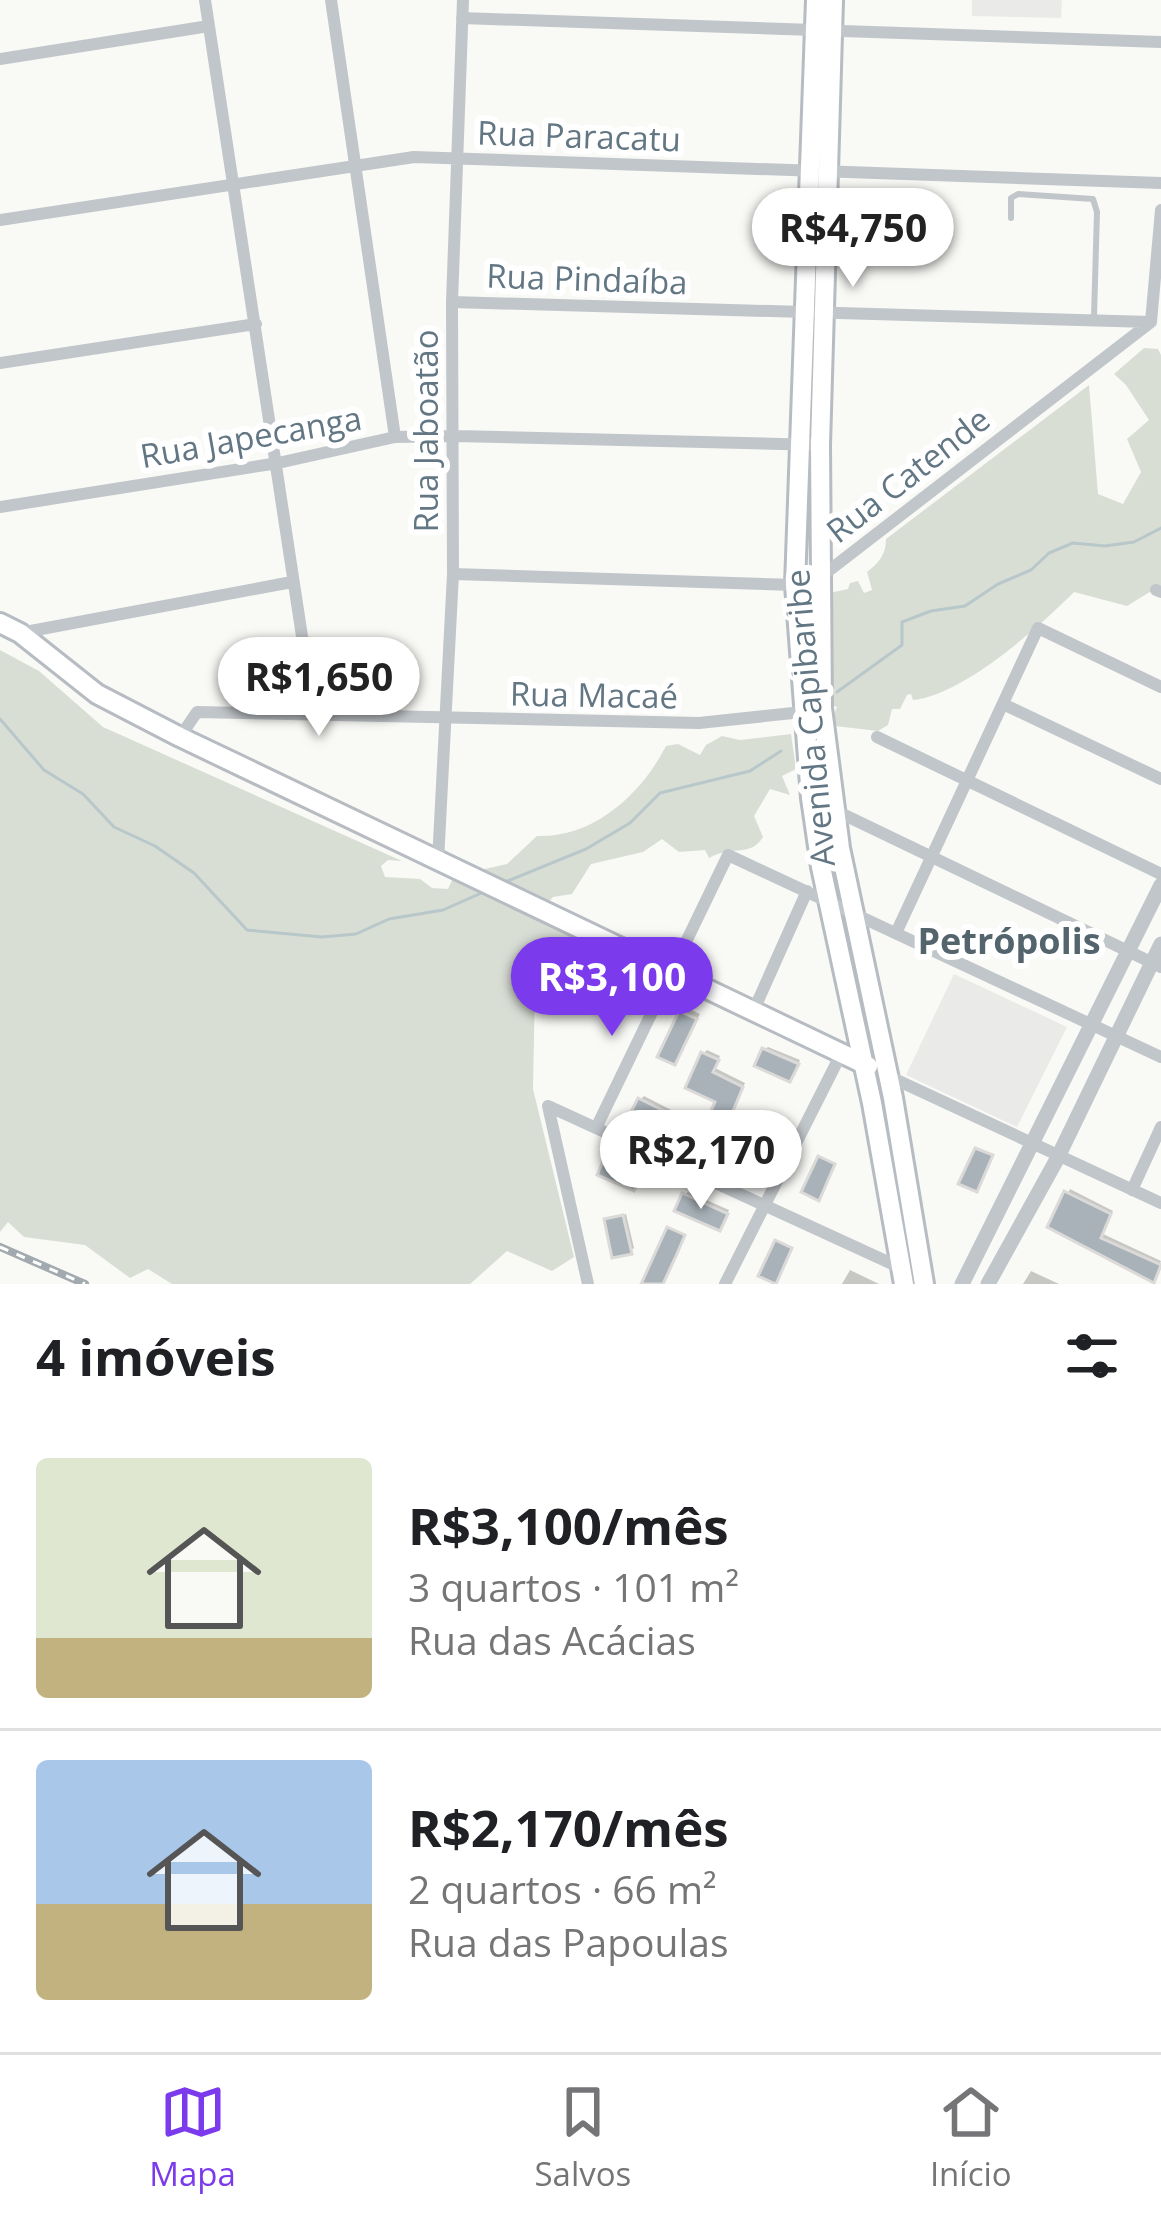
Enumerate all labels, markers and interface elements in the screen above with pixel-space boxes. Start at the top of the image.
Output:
street label: Rua Paracatu [476,109,682,162]
pin: R$4,750 [742,188,964,290]
text: R$4,750 [779,200,927,253]
street label: Rua Pindaíba [486,253,688,304]
street label: Rua Jaboatão [403,329,448,533]
street label: Rua Japecanga [137,395,365,478]
street label: Rua Catende [817,397,999,553]
street label: Avenida Capibaribe [774,568,845,869]
pin: R$1,650 [208,637,430,739]
text: R$1,650 [245,649,393,702]
street label: Rua Macaé [510,671,678,718]
district label: Petrópolis [917,916,1101,965]
pin: R$3,100 [501,937,723,1039]
text: R$3,100 [538,949,686,1002]
pin: R$2,170 [590,1110,812,1212]
text: R$2,170 [627,1122,775,1175]
text: 4 imóveis [36,1321,276,1391]
icon: filters [1059,1323,1125,1389]
text: R$3,100/mês [408,1490,729,1560]
icon: home [132,1506,276,1650]
text: 3 quartos · 101 m² [408,1560,739,1613]
text: Rua das Acácias [408,1613,696,1666]
text: R$2,170/mês [408,1792,729,1862]
icon: home [132,1808,276,1952]
text: 2 quartos · 66 m² [408,1862,717,1915]
text: Rua das Papoulas [408,1915,729,1968]
tab: Mapa [149,2079,236,2196]
tab: Salvos [534,2079,631,2196]
tab: Início [930,2079,1012,2196]

